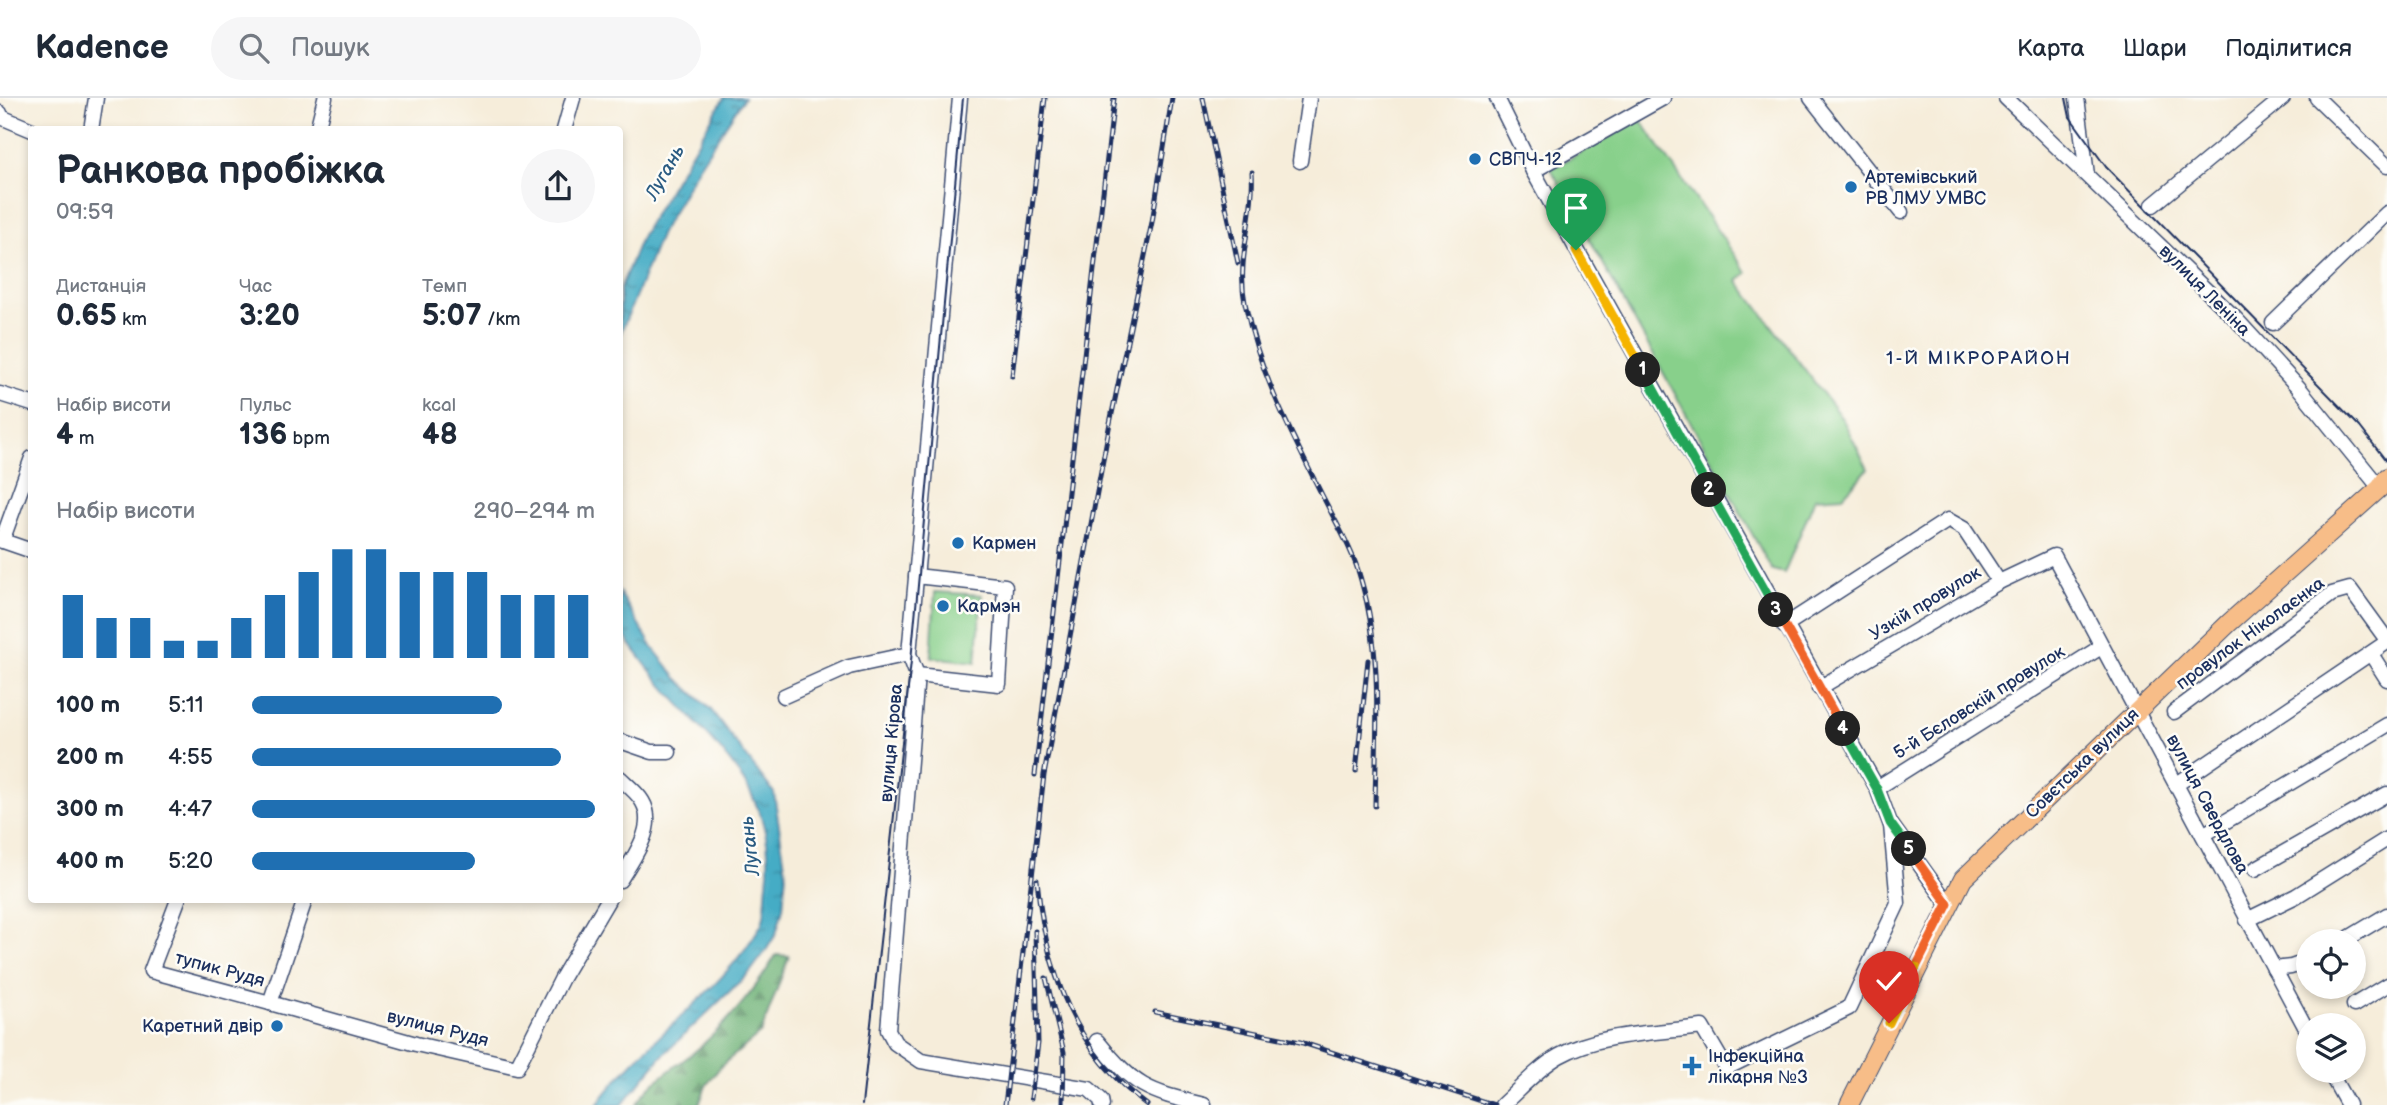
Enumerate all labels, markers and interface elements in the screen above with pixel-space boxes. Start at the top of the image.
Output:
search box [211,17,701,80]
text: Kadence [35,28,169,68]
icon: search [235,29,273,67]
text: Пошук [291,33,370,64]
text: Карта [2017,34,2085,63]
text: Шари [2123,34,2187,63]
text: Поділитися [2225,34,2352,63]
water label: Лугань [640,141,690,205]
text: Ранкова пробіжка [56,149,385,194]
button: share [521,149,595,223]
place label: СВПЧ-12 [1489,149,1563,170]
marker: СВПЧ-12 [1467,151,1483,167]
place label: Артемівський РВ ЛМУ УМВС [1864,167,1986,209]
pin [1546,178,1606,250]
marker: Артемівський РВ ЛМУ УМВС [1843,179,1859,195]
icon: arrive [1557,189,1595,227]
text: 09:59 [56,198,114,226]
street label: вулиця Леніна [2155,240,2255,341]
text: Дистанція [56,275,146,298]
text: Час [239,275,272,298]
text: Темп [422,275,467,298]
text: 0.65 [56,298,117,334]
text: 3:20 [239,298,300,334]
text: 5:07 [422,298,482,334]
text: km [117,308,147,331]
text: /km [482,308,521,331]
district label: 1-Й МІКРОРАЙОН [1886,347,2072,370]
pin: 1 [1626,352,1660,388]
text: 1 [1639,358,1647,381]
text: Набір висоти [56,394,171,417]
text: Пульс [239,394,292,417]
text: kcal [422,394,456,417]
text: 4 [56,417,74,453]
text: 136 [239,417,287,453]
text: 48 [422,417,458,453]
text: m [74,427,95,450]
text: bpm [287,427,330,450]
pin: 2 [1692,472,1726,508]
text: 2 [1703,478,1714,501]
text: Набір висоти [56,497,195,525]
text: 290–294 m [473,497,595,525]
place label: Кармен [972,533,1036,554]
marker: Кармен [950,535,966,551]
street label: Узкій провулок [1866,562,1985,645]
street label: провулок Ніколаєнка [2172,572,2329,694]
pin: 3 [1758,592,1794,628]
place label: Кармэн [957,596,1021,617]
marker: Кармэн [935,598,951,614]
text: 3 [1770,598,1781,621]
street label: 5-й Бєловскій провулок [1890,641,2069,764]
street label: вулиця Кірова [876,682,907,803]
text: 100 m [56,691,120,719]
text: 5:11 [168,691,204,719]
street label: Совєтська вулиця [2021,704,2143,823]
pin: 4 [1826,712,1860,746]
text: 4 [1837,717,1848,740]
street label: вулиця Свердлова [2162,731,2253,878]
text: 200 m [56,743,124,771]
text: 4:55 [168,743,213,771]
text: 300 m [56,795,124,823]
text: 4:47 [168,795,212,823]
water label: Лугань [736,815,765,878]
pin: 5 [1892,832,1926,866]
text: 5 [1903,837,1914,860]
text: 400 m [56,847,124,875]
text: 5:20 [168,847,213,875]
map controls [2296,929,2366,1083]
button: locate [2296,929,2366,999]
street label: тупик Рудя [173,947,267,992]
pin [1859,951,1919,1023]
icon: check [1870,962,1908,1000]
street label: вулиця Рудя [385,1006,491,1051]
button: layers [2296,1013,2366,1083]
place label: Каретний двір [142,1016,263,1037]
marker: Каретний двір [269,1018,285,1034]
place label: Інфекційна лікарня №3 [1708,1046,1808,1088]
marker: Інфекційна лікарня №3 [1682,1056,1702,1076]

